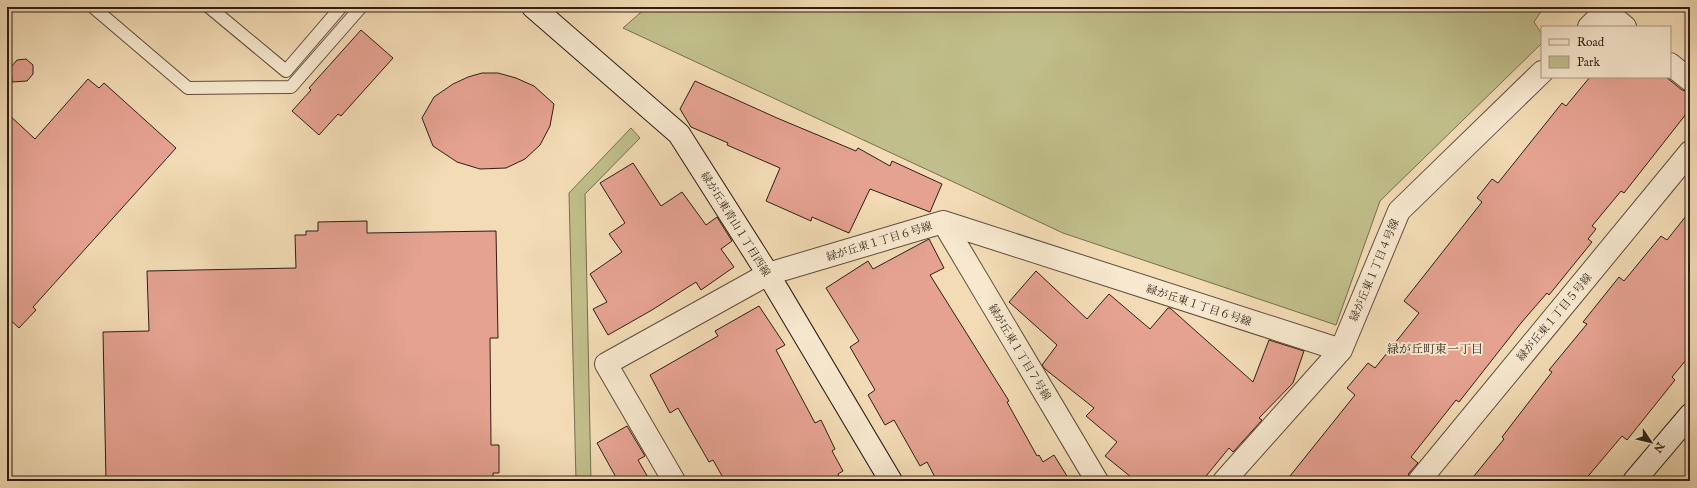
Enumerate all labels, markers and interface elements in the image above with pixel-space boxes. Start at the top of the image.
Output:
legend [1541,26,1671,78]
text: Road [1577,35,1605,50]
text: Park [1577,55,1600,70]
street label: 緑が丘東青山１丁目西線 [697,170,773,280]
street label: 緑が丘東１丁目４号線 [1347,217,1403,324]
street label: 緑が丘東１丁目６号線 [825,219,934,265]
street label: 緑が丘東１丁目５号線 [1514,271,1595,364]
street label: 緑が丘東１丁目６号線 [1144,282,1253,330]
street label: 緑が丘東１丁目７号線 [985,302,1053,403]
district label: 緑が丘町東一丁目 [1387,342,1483,357]
north arrow [1631,422,1671,462]
text: N [1650,438,1667,455]

